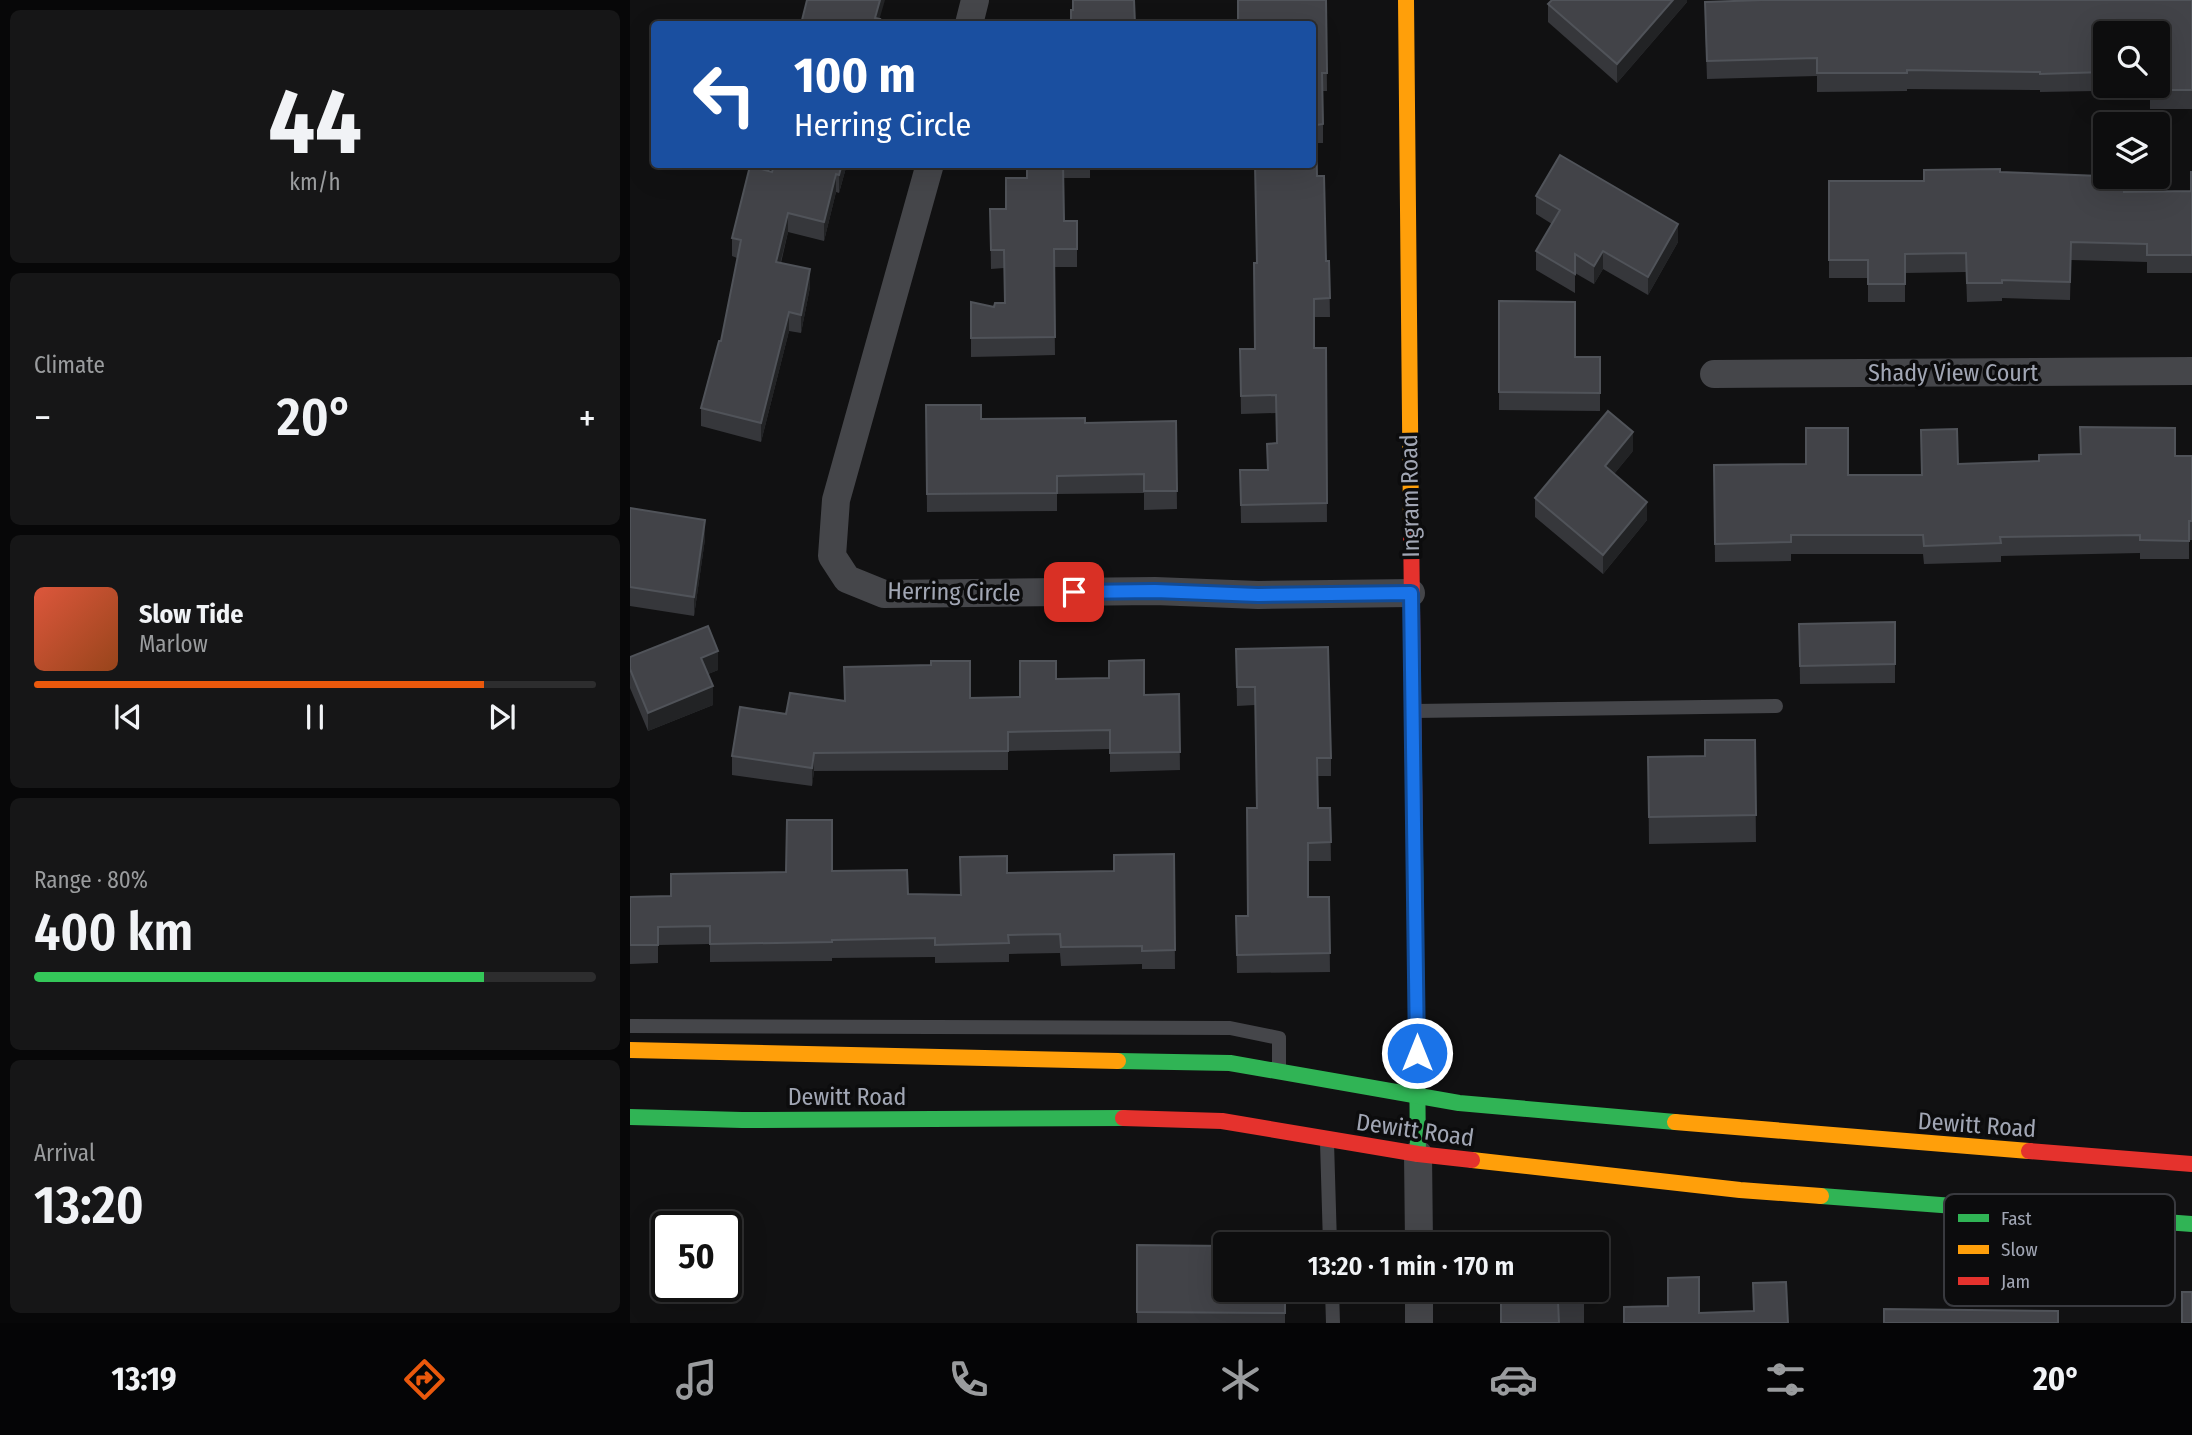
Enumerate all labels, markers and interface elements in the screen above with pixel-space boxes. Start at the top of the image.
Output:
map controls [2093,21,2170,189]
button: search [2093,21,2170,98]
text: 100 m [794,46,916,105]
icon: left [679,49,770,140]
text: 44 [268,68,362,177]
text: Herring Circle [794,106,971,144]
button: layers [2093,112,2170,189]
text: km/h [289,168,341,196]
text: Climate [34,351,105,379]
street label: Shady View Court [1868,359,2038,387]
text: 20° [277,386,353,449]
text: − [34,395,51,441]
text: + [579,395,596,441]
street label: Ingram Road [1395,434,1425,558]
pin [1044,562,1104,622]
icon: arrive [1055,573,1093,611]
street label: Herring Circle [887,577,1021,607]
text: Slow Tide [139,599,243,630]
text: Marlow [139,630,208,658]
icon: previous [109,698,147,736]
icon: pause [296,698,334,736]
icon: next [483,698,521,736]
text: Range · 80% [34,866,148,894]
text: 400 km [34,901,193,964]
position arrow [1380,1016,1454,1090]
street label: Dewitt Road [788,1083,906,1111]
street label: Dewitt Road [1917,1107,2037,1143]
street label: Dewitt Road [1354,1108,1476,1152]
text: Arrival [34,1139,95,1167]
text: 13:20 [34,1174,144,1237]
legend [1944,1194,2175,1306]
text: Fast [2001,1207,2032,1230]
speed limit sign: 50 [651,1211,742,1302]
text: Slow [2001,1238,2038,1261]
text: 13:20 · 1 min · 170 m [1308,1251,1514,1282]
text: Jam [2001,1270,2030,1293]
icon: directions [400,1355,449,1404]
icon: music [672,1355,721,1404]
icon: phone [944,1355,993,1404]
icon: climate [1216,1355,1265,1404]
icon: car [1489,1355,1538,1404]
icon: filters [1761,1355,1810,1404]
text: 13:19 [112,1360,177,1398]
text: 20° [2033,1360,2080,1398]

